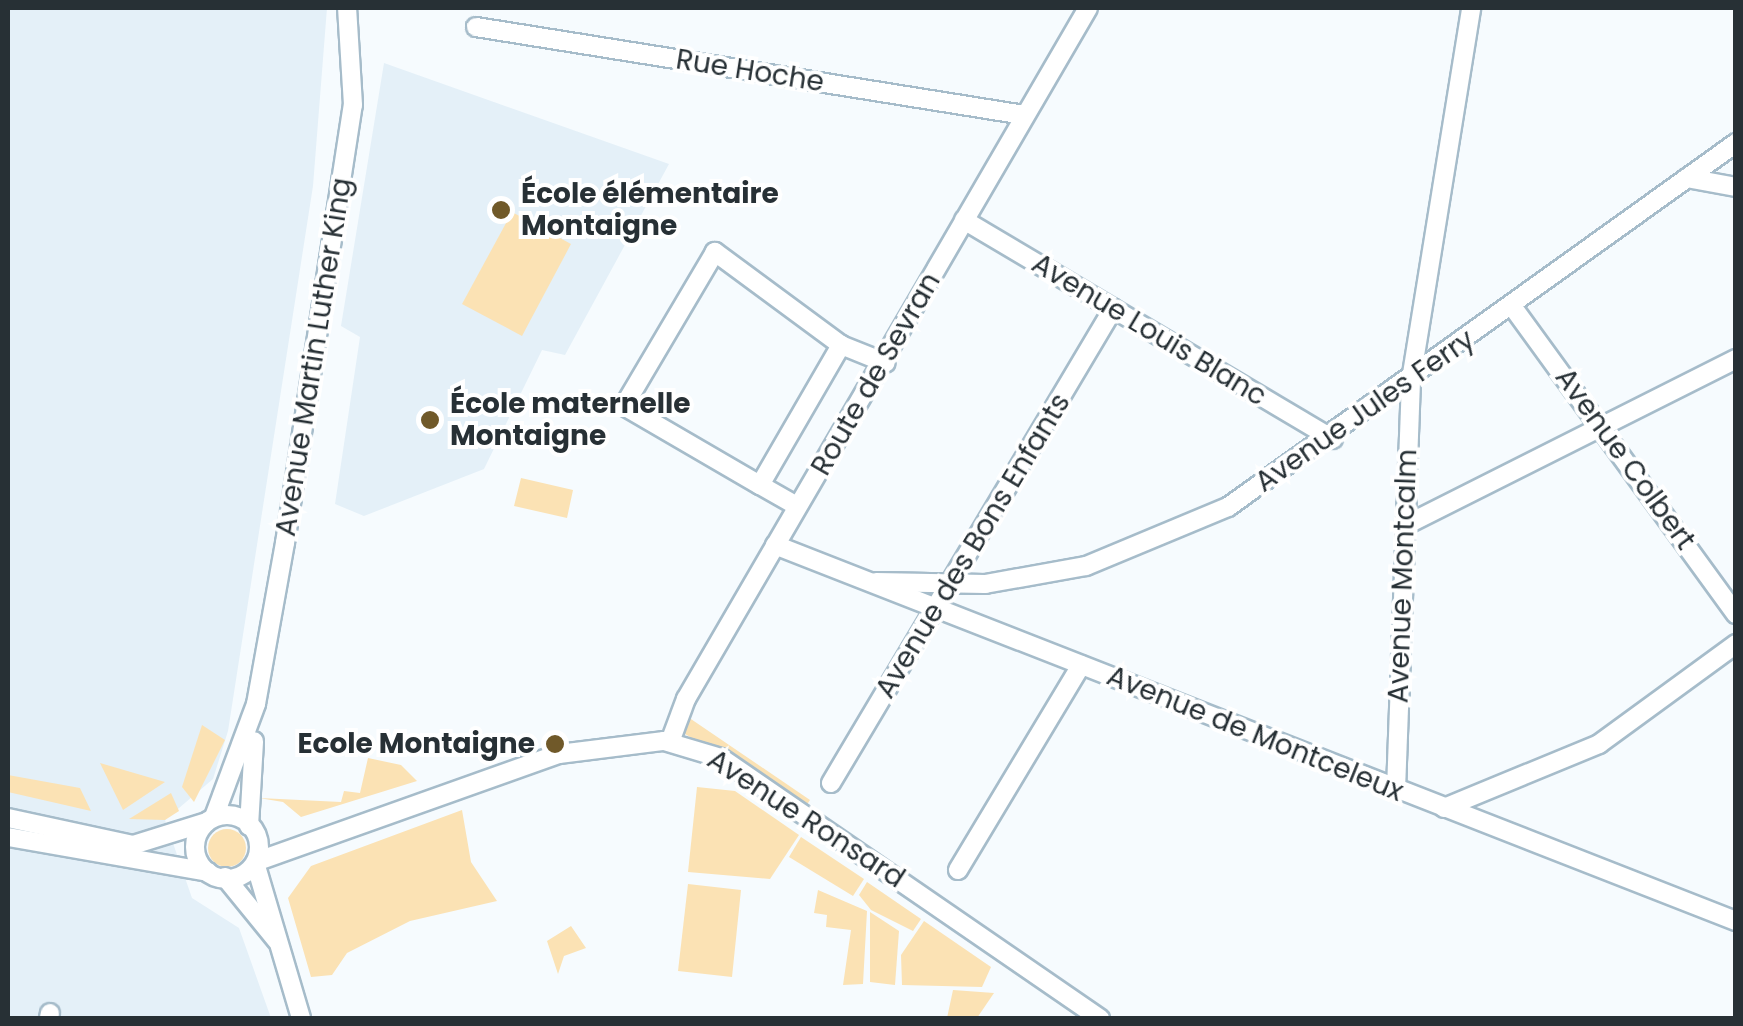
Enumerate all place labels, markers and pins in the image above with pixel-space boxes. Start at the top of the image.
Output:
place label: École élémentaire Montaigne [521,177,779,243]
marker: École élémentaire Montaigne [490,199,512,221]
place label: École maternelle Montaigne [450,387,691,453]
marker: École maternelle Montaigne [419,409,441,431]
place label: Ecole Montaigne [297,727,535,761]
marker: Ecole Montaigne [544,733,566,755]

